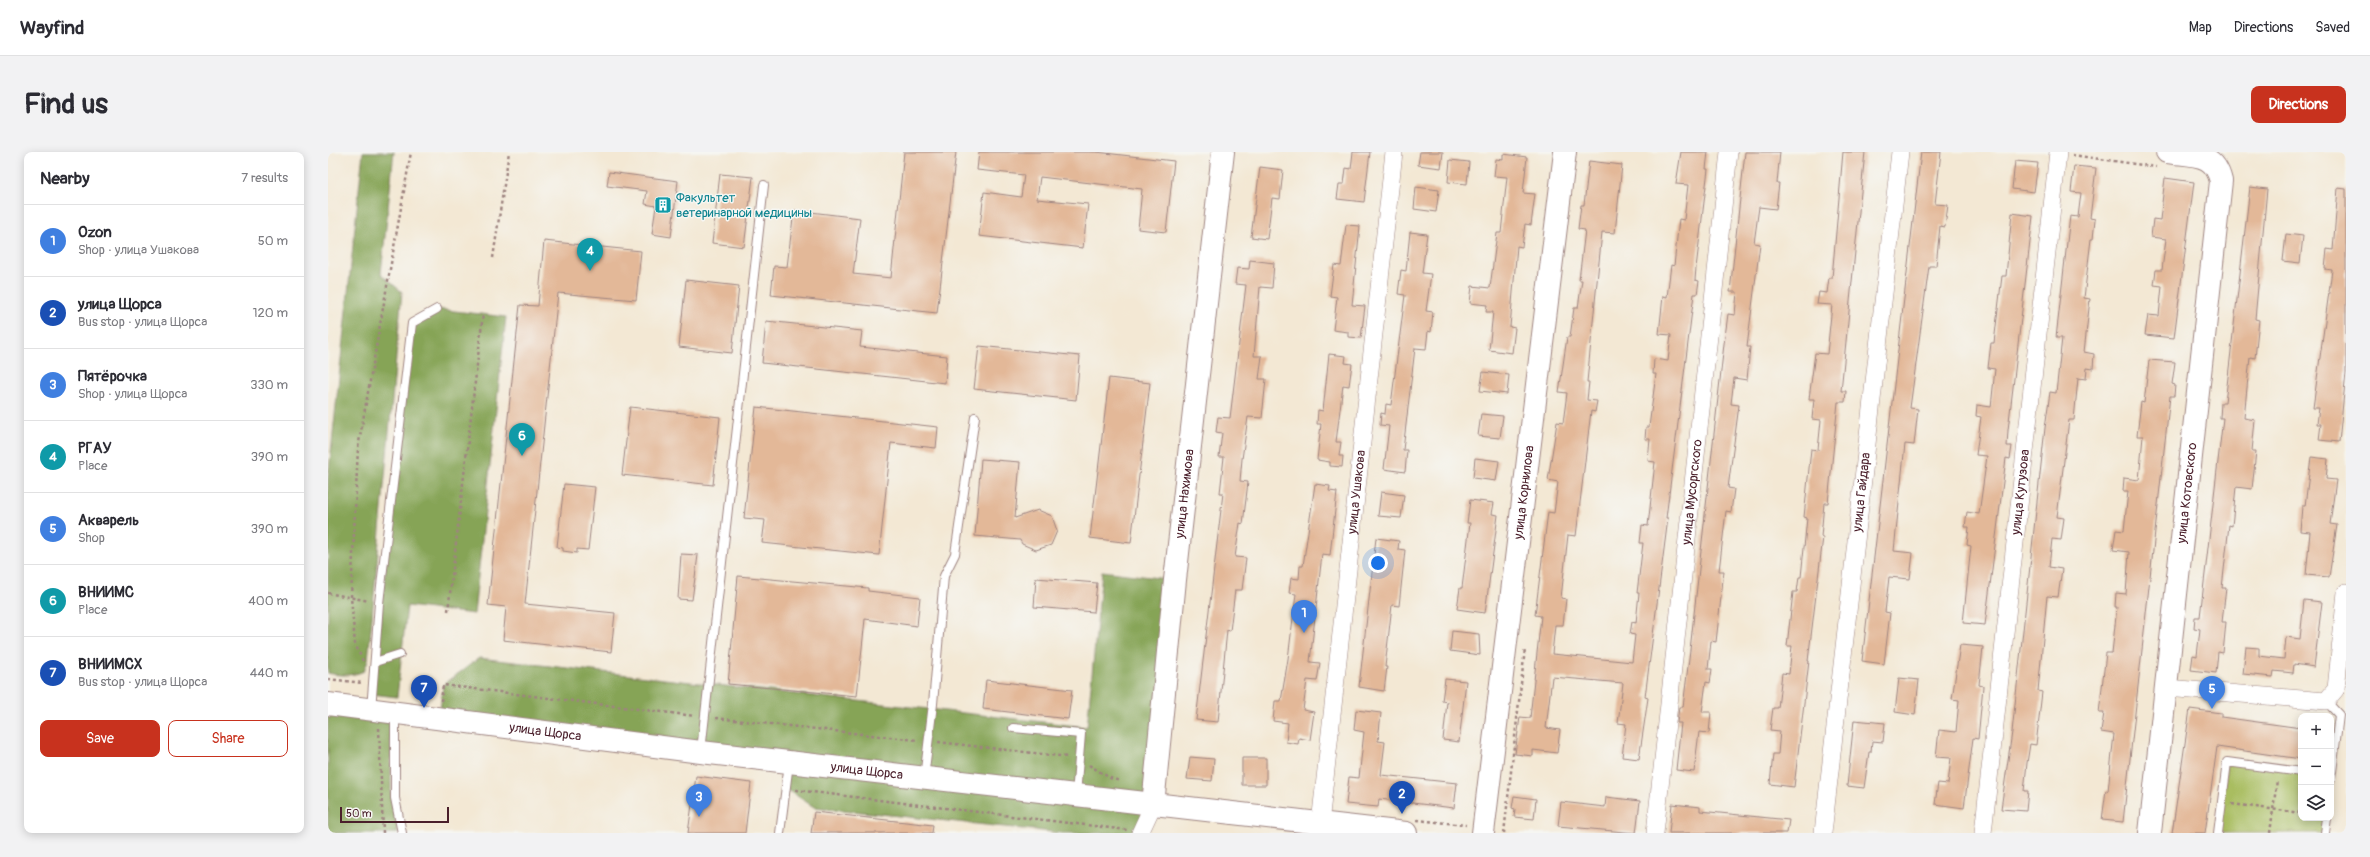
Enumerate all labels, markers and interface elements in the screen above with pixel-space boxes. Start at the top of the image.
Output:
text: Wayfind [20,16,84,40]
text: Map [2189,19,2212,36]
text: Directions [2234,19,2293,36]
text: Saved [2315,19,2350,36]
button: Directions [2251,86,2346,123]
text: Find us [24,87,108,122]
text: Nearby [40,168,89,189]
text: 7 results [241,170,288,186]
place label: Факультет ветеринарной медицины [676,190,812,221]
building icon: Факультет ветеринарной медицины [653,195,673,215]
text: Ozon [78,223,112,242]
text: 1 [50,233,56,249]
text: 50 m [258,233,288,249]
pin: 4 [577,238,603,271]
text: Shop · улица Ушакова [78,242,199,258]
text: улица Щорса [78,295,162,314]
text: 2 [49,305,57,321]
text: 120 m [252,305,288,321]
text: Bus stop · улица Щорса [78,314,207,330]
text: Пятёрочка [78,367,147,386]
text: 3 [49,377,57,393]
text: 330 m [250,377,288,393]
text: Shop · улица Щорса [78,386,187,402]
pin: 6 [509,423,535,456]
street label: улица Мусоргского [1678,438,1706,547]
text: РГАУ [78,439,111,458]
street label: улица Котовского [2173,442,2200,545]
street label: улица Корнилова [1510,445,1538,541]
street label: улица Нахимова [1172,448,1198,540]
street label: улица Кутузова [2008,448,2033,537]
text: 4 [49,449,57,465]
text: 390 m [251,449,288,465]
street label: улица Ушакова [1344,449,1369,536]
street label: улица Гайдара [1849,452,1874,534]
text: Place [78,458,107,474]
text: Акварель [78,511,139,530]
text: 5 [49,521,57,537]
text: 390 m [251,521,288,537]
text: Shop [78,530,105,546]
your location [1368,553,1388,573]
text: ВНИИМС [78,583,134,602]
text: 6 [49,593,57,609]
text: 400 m [248,593,288,609]
pin: 1 [1291,600,1317,633]
text: Place [78,602,107,618]
text: ВНИИМСХ [78,655,142,674]
text: 7 [50,665,56,681]
text: 440 m [250,665,288,681]
text: Bus stop · улица Щорса [78,674,207,690]
pin: 7 [411,675,437,708]
pin: 5 [2199,676,2225,709]
map controls [2298,713,2334,821]
button: + [2298,713,2334,749]
street label: улица Щорса [507,719,582,745]
button: Save [40,720,160,757]
button: Share [168,720,288,757]
button: − [2298,749,2334,785]
street label: улица Щорса [829,759,904,783]
pin: 2 [1389,781,1415,814]
pin: 3 [686,784,712,817]
button: layers [2298,785,2334,821]
scale bar [340,805,449,824]
text: 50 m [346,807,372,820]

